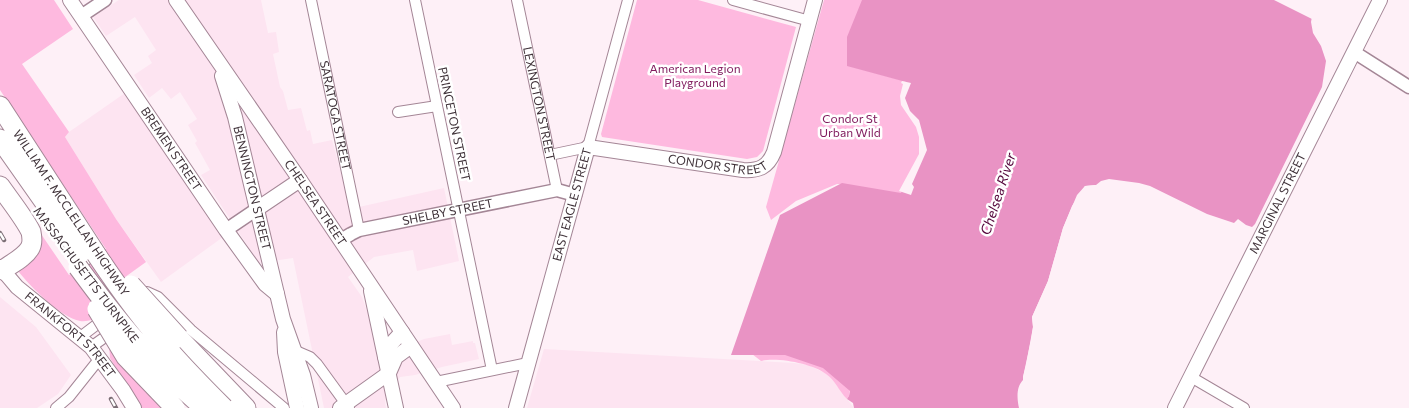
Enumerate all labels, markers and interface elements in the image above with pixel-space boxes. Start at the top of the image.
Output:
street label: LEXINGTON STREET [521,45,559,162]
street label: SARATOGA STREET [318,59,354,172]
park label: American Legion Playground [649,61,741,89]
street label: PRINCETON STREET [436,65,474,182]
street label: BREMEN STREET [139,104,205,193]
park label: Condor St Urban Wild [819,111,881,139]
street label: BENNINGTON STREET [231,124,274,252]
street label: WILLIAM F. MCCLELLAN HIGHWAY [11,127,133,298]
street label: EAST EAGLE STREET [549,146,594,263]
water label: Chelsea River [976,150,1019,237]
street label: MARGINAL STREET [1246,150,1308,256]
street label: CONDOR STREET [667,151,770,176]
street label: CHELSEA STREET [282,157,350,248]
street label: SHELBY STREET [401,195,494,227]
street label: MASSACHUSETTS TURNPIKE [31,204,142,345]
street label: FRANKFORT STREET [23,288,119,380]

